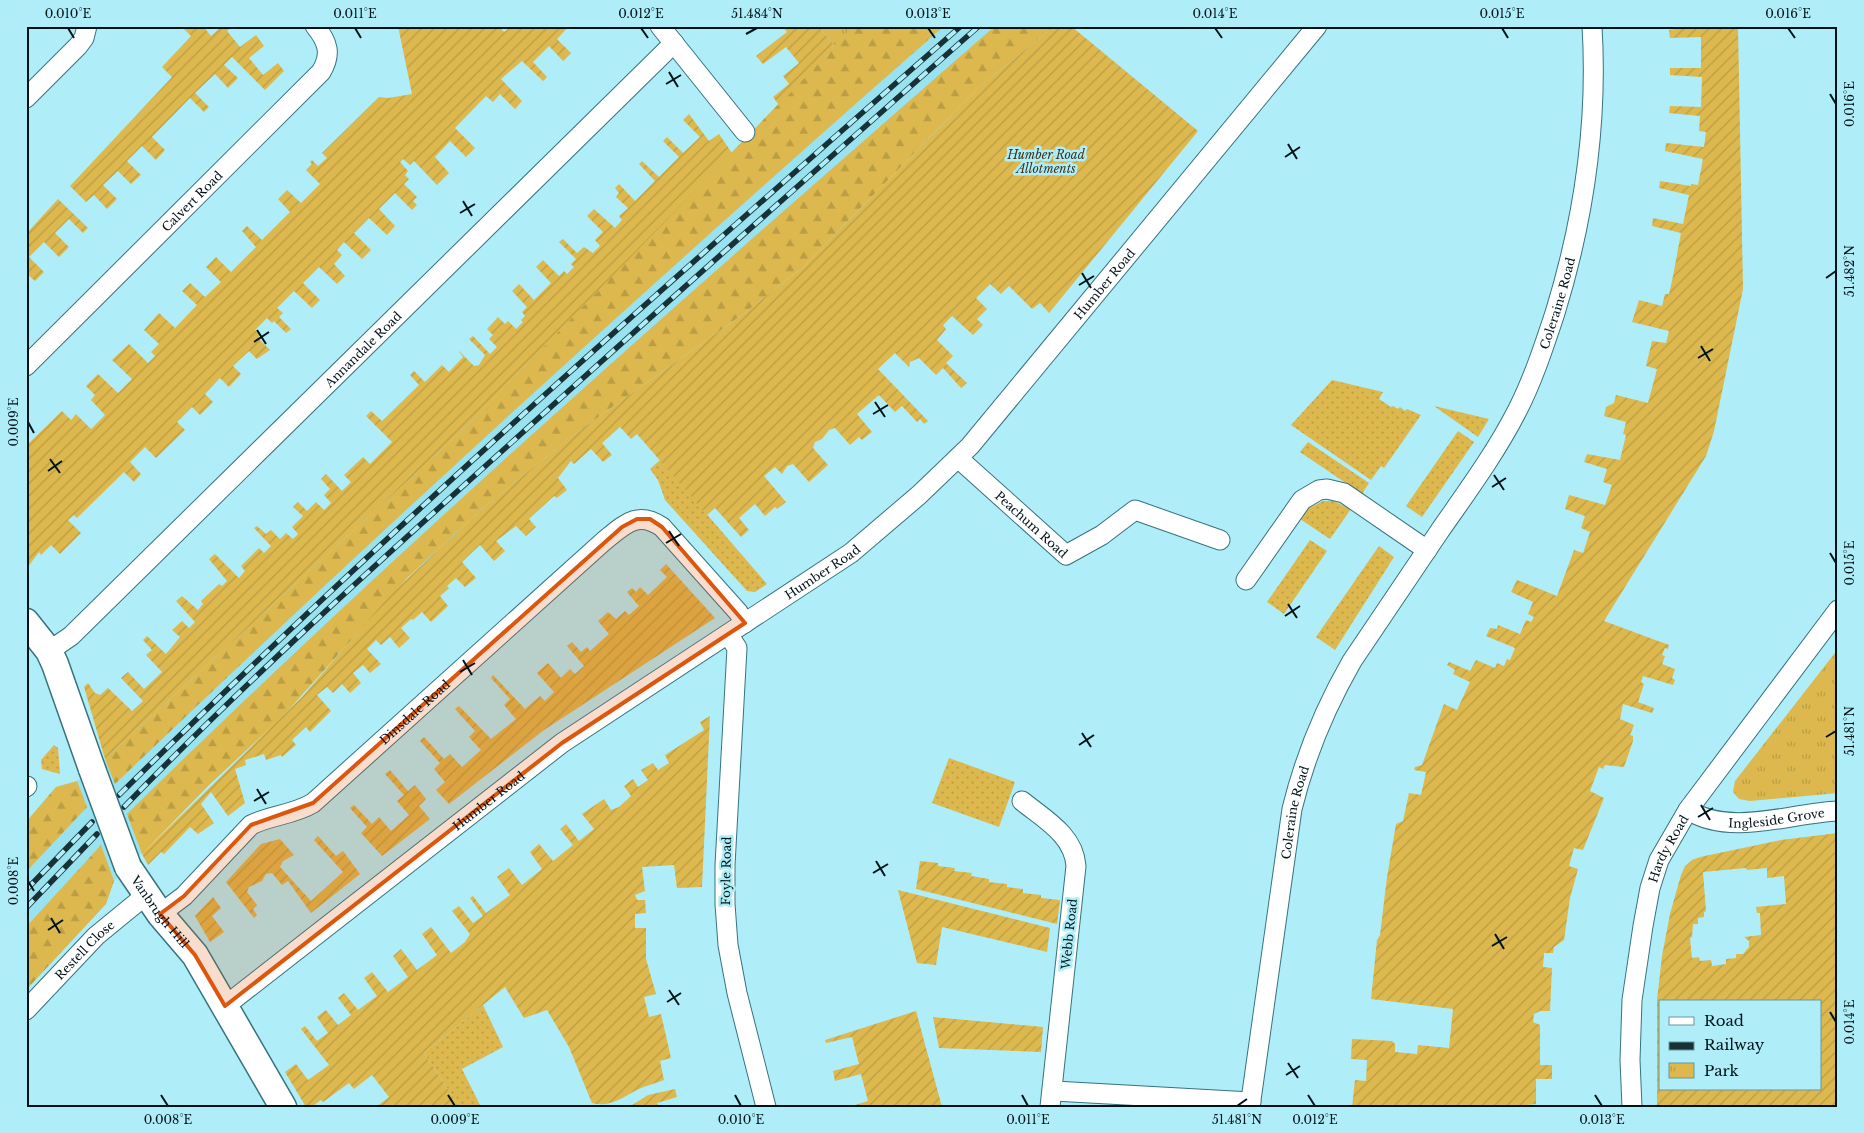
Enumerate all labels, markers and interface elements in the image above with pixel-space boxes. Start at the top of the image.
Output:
text: 0.010°E [45,6,92,21]
text: 0.011°E [333,6,377,21]
text: 0.012°E [618,6,664,21]
text: 51.484°N [731,6,783,21]
text: 0.013°E [905,6,951,21]
text: 0.014°E [1193,6,1238,21]
text: 0.015°E [1480,6,1525,21]
text: 0.016°E [1765,6,1811,21]
text: 0.016°E [1842,81,1857,127]
park label: Humber Road Allotments [1006,147,1086,176]
street label: Calvert Road [158,167,225,234]
street label: Humber Road [1070,245,1138,322]
text: 51.482°N [1842,245,1857,297]
street label: Coleraine Road [1536,256,1578,351]
street label: Annandale Road [321,308,404,391]
text: 0.009°E [6,397,21,446]
street label: Peachum Road [992,488,1071,561]
text: 0.015°E [1842,540,1857,585]
street label: Humber Road [782,541,863,602]
street label: Dinsdale Road [376,676,453,747]
text: 51.481°N [1842,706,1857,756]
street label: Coleraine Road [1278,764,1312,860]
street label: Humber Road [449,768,527,833]
street label: Ingleside Grove [1728,805,1825,830]
street label: Hardy Road [1645,812,1691,884]
street label: Foyle Road [718,836,734,906]
text: 0.008°E [6,856,21,905]
street label: Vanbrugh Hill [128,872,193,951]
street label: Webb Road [1058,898,1080,971]
street label: Restell Close [51,917,117,983]
text: 0.014°E [1842,999,1857,1044]
legend [1659,1000,1822,1090]
text: Road [1704,1011,1744,1030]
text: Railway [1704,1035,1765,1054]
text: Park [1704,1061,1740,1080]
text: 0.008°E [144,1112,193,1127]
text: 0.009°E [431,1112,480,1127]
text: 0.010°E [718,1112,765,1127]
text: 0.011°E [1006,1112,1050,1127]
text: 51.481°N [1212,1112,1262,1127]
text: 0.012°E [1292,1112,1338,1127]
text: 0.013°E [1579,1112,1625,1127]

